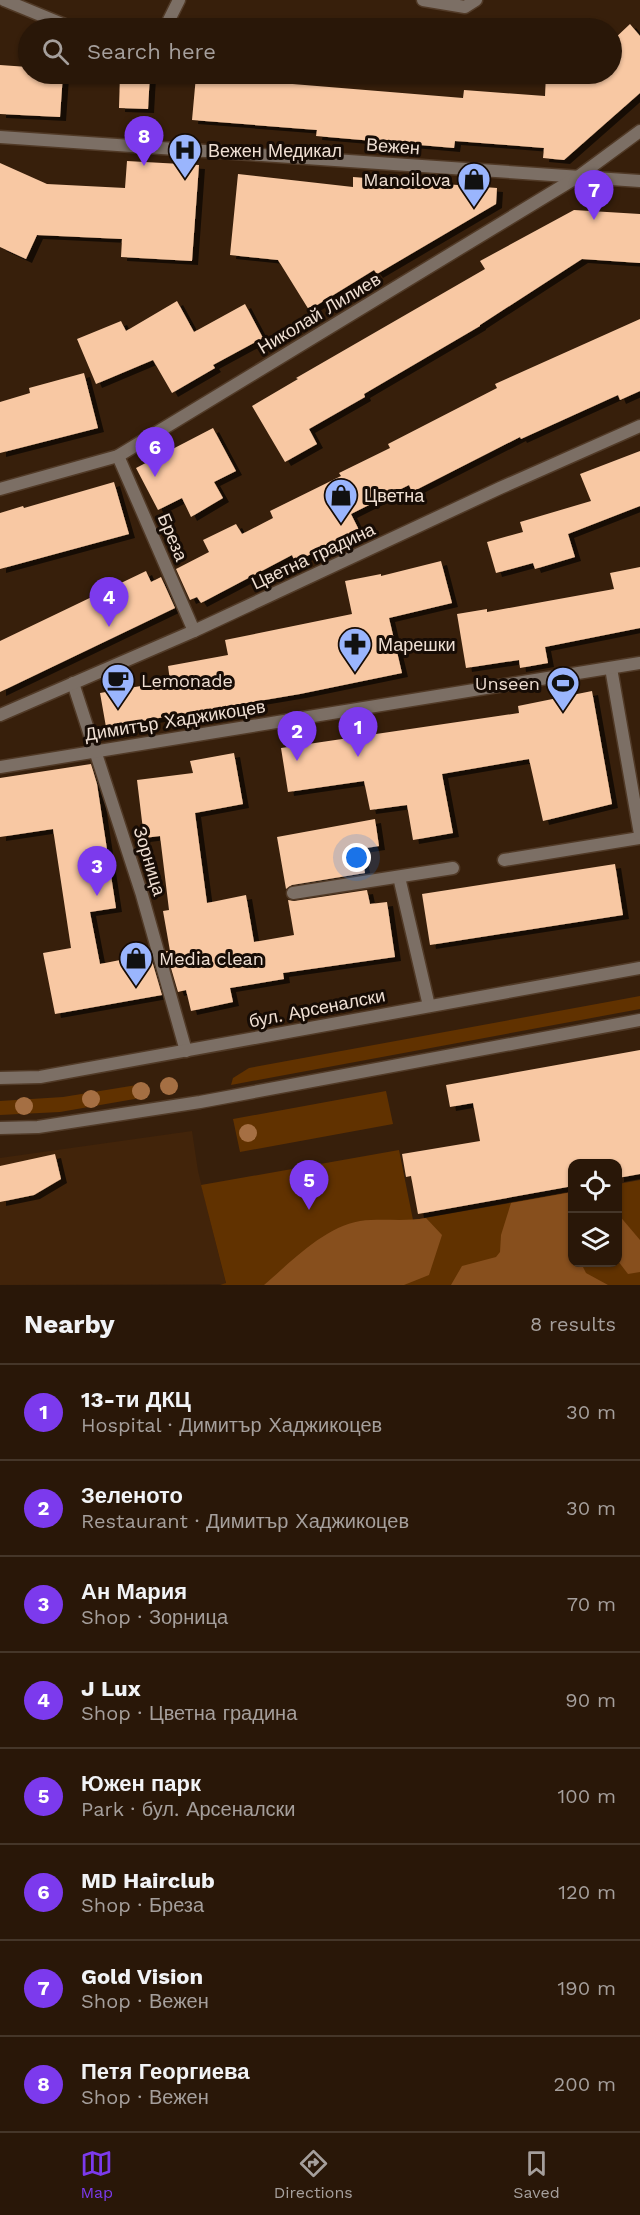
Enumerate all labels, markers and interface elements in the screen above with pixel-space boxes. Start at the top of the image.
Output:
search box [18,18,622,84]
icon: search [39,35,72,68]
text: Search here [87,39,216,64]
pin: 8 [124,116,164,166]
hospital icon: Вежен Медикал [167,132,203,179]
street label: Вежен [365,134,421,158]
place label: Вежен Медикал [208,140,342,161]
shop icon: Manoilova [456,161,492,208]
place label: Manoilova [363,169,451,190]
pin: 7 [574,170,614,220]
street label: Николай Лилиев [254,268,384,358]
pin: 6 [136,428,174,477]
shop icon: Цветна [323,477,359,524]
place label: Цветна [364,485,425,506]
street label: Бреза [154,510,193,565]
street label: Цветна градина [248,518,379,594]
pin: 4 [90,578,128,627]
pharmacy icon: Марешки [337,626,373,673]
place label: Марешки [378,634,456,655]
cafe icon: Lemonade [100,662,136,709]
sports icon: Unseen [545,665,581,712]
place label: Lemonade [141,670,233,691]
place label: Unseen [475,673,540,694]
street label: Димитър Хаджикоцев [83,695,267,745]
pin: 1 [338,708,378,757]
pin: 2 [278,712,316,761]
street label: Зорница [130,824,171,899]
your location [342,843,371,872]
pin: 3 [78,846,116,896]
shop icon: Media clean [118,940,154,987]
place label: Media clean [159,948,264,969]
street label: бул. Арсеналски [247,984,387,1032]
map controls [568,1159,622,1267]
button: locate [568,1159,622,1213]
pin: 5 [290,1160,328,1210]
button: layers [568,1213,622,1267]
text: Nearby [24,1309,115,1339]
text: 8 results [530,1312,616,1336]
text: 13-ти ДКЦ [81,1387,191,1412]
text: 1 [39,1400,48,1424]
text: 30 m [566,1400,616,1424]
text: Hospital · Димитър Хаджикоцев [81,1413,382,1437]
text: Зеленото [81,1483,183,1508]
text: 2 [38,1496,49,1520]
text: 30 m [566,1496,616,1520]
text: Restaurant · Димитър Хаджикоцев [81,1509,409,1533]
text: Ан Мария [81,1579,187,1604]
text: 3 [38,1592,49,1616]
text: 70 m [567,1592,616,1616]
text: Shop · Зорница [81,1605,228,1629]
text: J Lux [81,1676,141,1701]
text: 4 [37,1688,50,1712]
text: 90 m [565,1688,616,1712]
text: Shop · Цветна градина [81,1701,297,1725]
text: Южен парк [81,1771,201,1796]
text: 5 [38,1784,49,1808]
text: 100 m [557,1784,616,1808]
text: Park · бул. Арсеналски [81,1797,295,1821]
text: MD Hairclub [81,1868,215,1893]
text: 6 [37,1880,50,1904]
text: 120 m [558,1880,616,1904]
text: Shop · Бреза [81,1893,204,1917]
text: Gold Vision [81,1964,203,1989]
text: 7 [37,1976,50,2000]
text: 190 m [558,1976,616,2000]
text: Shop · Вежен [81,1989,209,2013]
text: Петя Георгиева [81,2059,250,2084]
text: 8 [37,2072,50,2096]
text: 200 m [554,2072,616,2096]
text: Shop · Вежен [81,2085,209,2109]
tab: Map [80,2147,113,2202]
tab: Directions [274,2147,353,2202]
tab: Saved [513,2147,560,2202]

